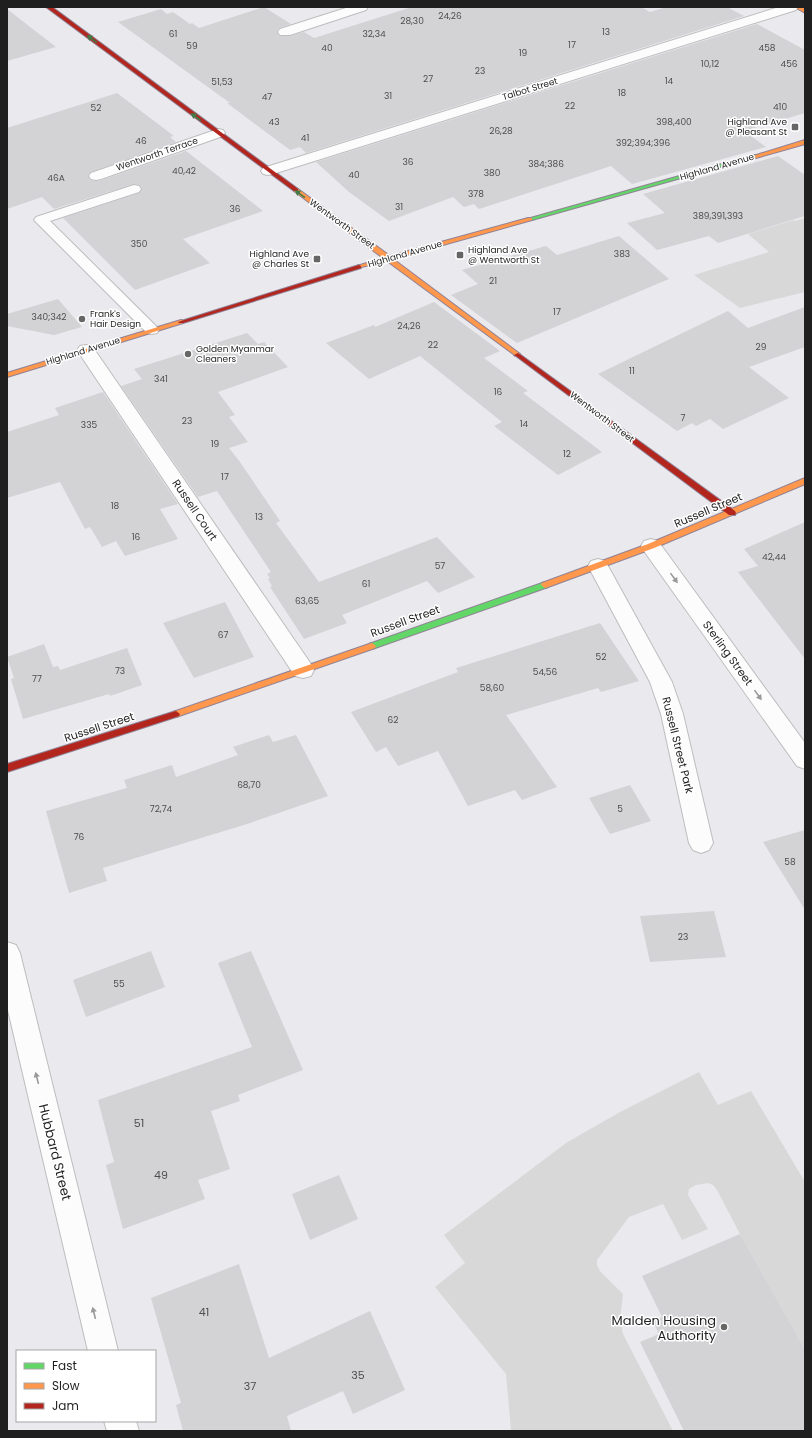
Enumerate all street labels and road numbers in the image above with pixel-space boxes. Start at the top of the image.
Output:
street label: Talbot Street [501,75,559,103]
street label: Wentworth Terrace [115,134,200,174]
street label: Highland Avenue [679,151,756,183]
street label: Wentworth Street [307,196,377,252]
street label: Highland Avenue [367,238,444,270]
street label: Highland Avenue [45,334,122,368]
street label: Wentworth Street [567,389,637,445]
street label: Russell Court [168,476,222,544]
street label: Russell Street [671,488,745,532]
street label: Russell Street [368,601,442,641]
street label: Sterling Street [699,617,757,689]
street label: Russell Street Park [658,695,698,795]
street label: Russell Street [62,708,136,746]
street label: Hubbard Street [34,1102,76,1203]

